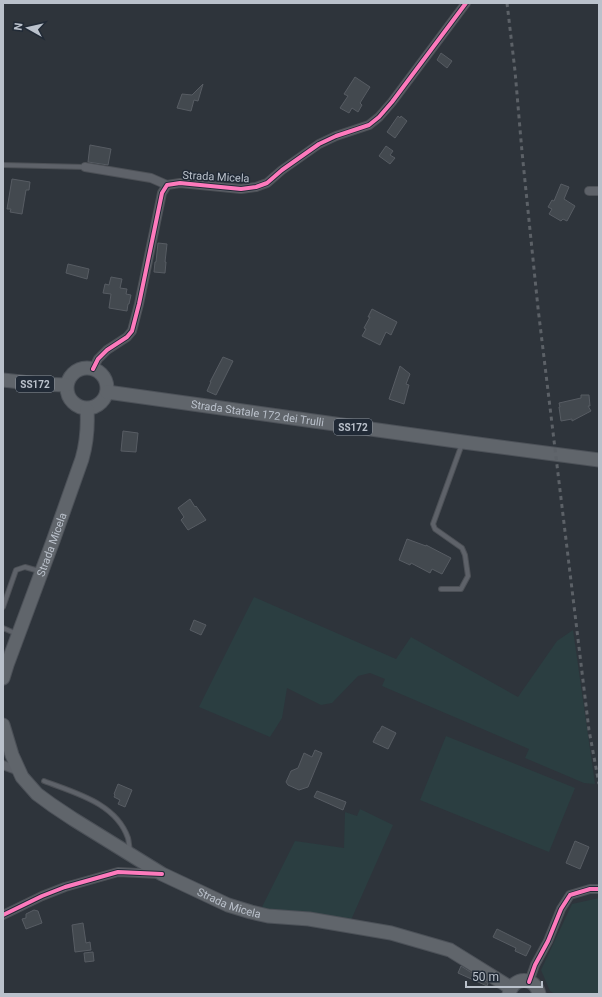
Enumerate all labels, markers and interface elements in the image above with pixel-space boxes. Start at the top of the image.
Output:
north arrow [8,8,48,48]
text: N [12,22,26,31]
street label: Strada Micela [182,169,250,185]
road number: SS172 [16,376,54,392]
street label: Strada Statale 172 dei Trulli [190,397,325,429]
road number: SS172 [334,419,372,435]
street label: Strada Micela [34,511,69,578]
street label: Strada Micela [195,885,262,921]
scale bar [466,963,542,989]
text: 50 m [472,970,499,984]

